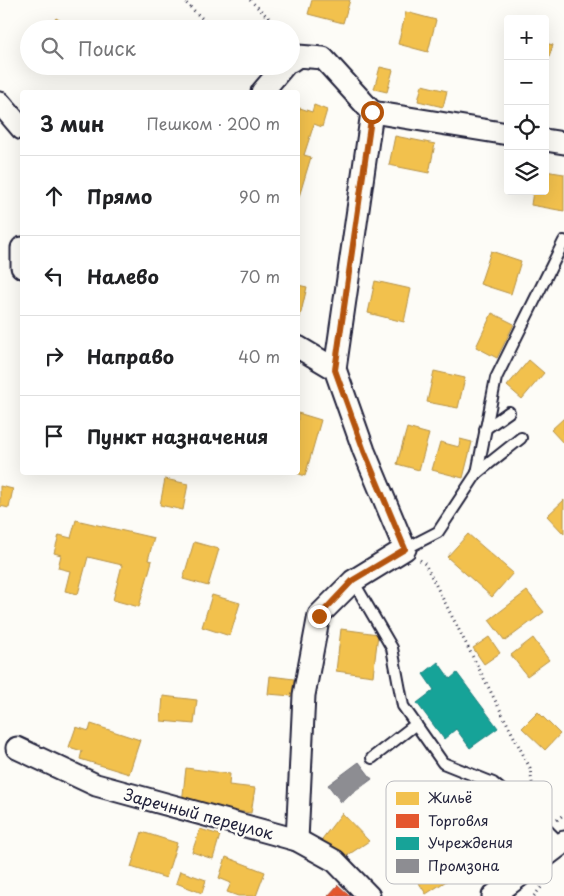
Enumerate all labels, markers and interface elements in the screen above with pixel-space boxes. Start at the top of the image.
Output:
map controls [504,15,549,195]
button: + [504,15,549,60]
search box [20,20,300,75]
icon: search [38,34,66,62]
text: Поиск [78,34,136,62]
button: − [504,60,549,105]
route start [361,101,384,124]
button: locate [504,105,549,150]
text: 3 мин [40,107,104,139]
text: Пешком · 200 m [146,111,280,135]
button: layers [504,150,549,195]
icon: ahead [40,182,68,210]
text: Прямо [87,182,152,210]
text: 90 m [239,184,280,208]
icon: left [40,262,68,290]
text: Налево [87,262,159,290]
text: 70 m [240,264,280,288]
icon: right [40,342,68,370]
text: Направо [87,342,174,370]
text: 40 m [238,344,280,368]
icon: arrive [40,422,68,450]
text: Пункт назначения [87,422,268,450]
route end [308,605,331,628]
legend [386,781,552,884]
street label: Заречный переулок [122,782,277,845]
text: Жильё [427,787,472,808]
text: Торговля [428,810,489,831]
text: Учреждения [428,832,513,853]
text: Промзона [428,855,499,876]

